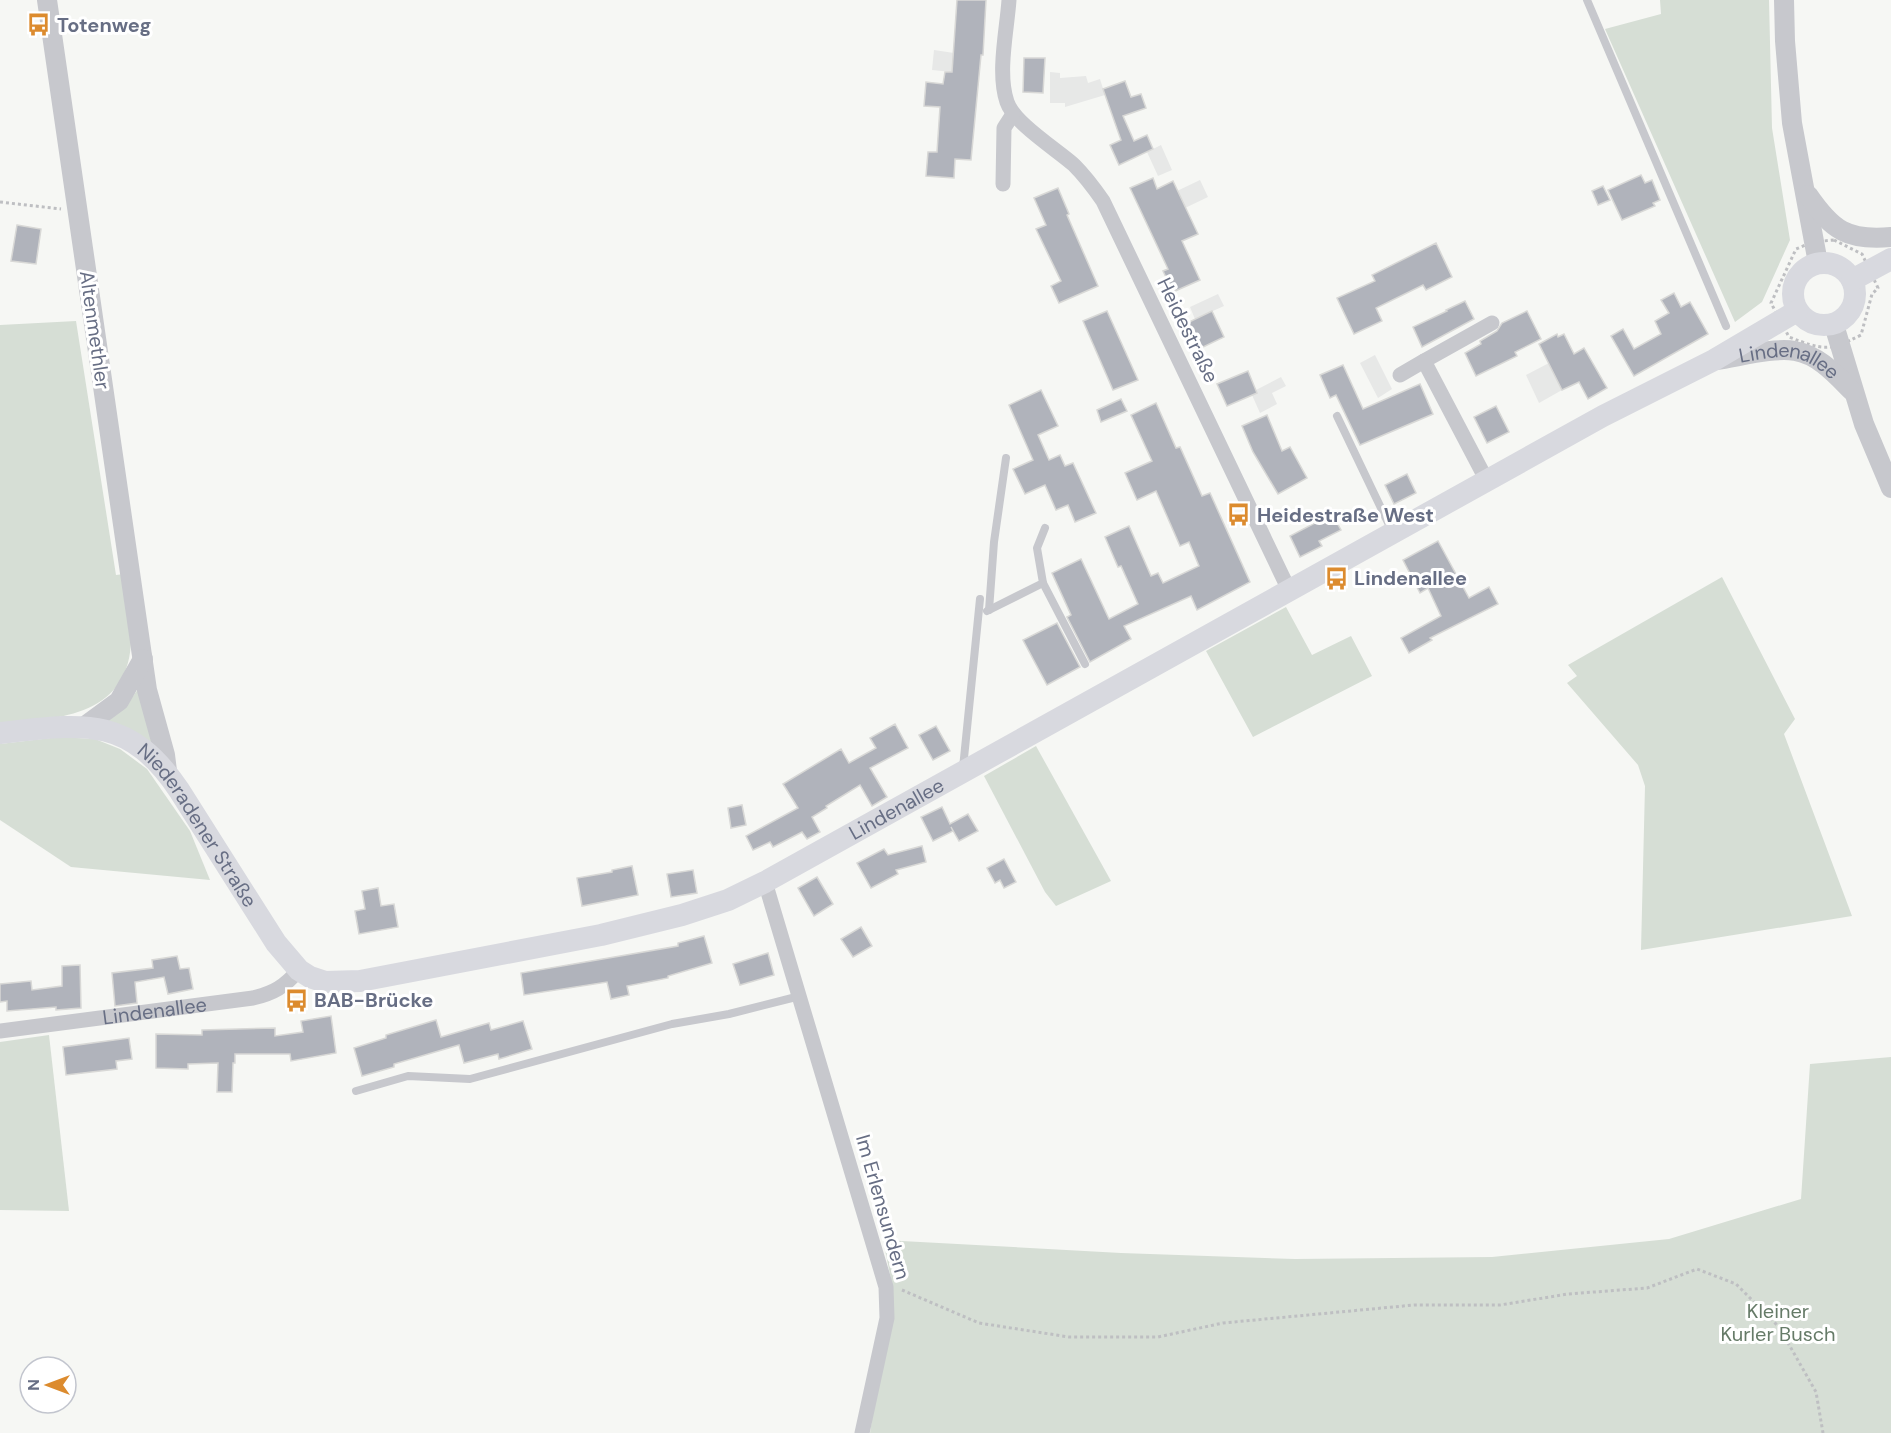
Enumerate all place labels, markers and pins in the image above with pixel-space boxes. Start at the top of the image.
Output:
bus stop icon: Totenweg [26,12,52,38]
place label: Totenweg [57,12,152,38]
bus stop icon: Heidestraße West [1226,502,1252,528]
place label: Heidestraße West [1257,502,1434,528]
bus stop icon: Lindenallee [1323,565,1349,591]
place label: Lindenallee [1354,565,1467,591]
bus stop icon: BAB-Brücke [283,987,309,1013]
place label: BAB-Brücke [314,987,433,1013]

